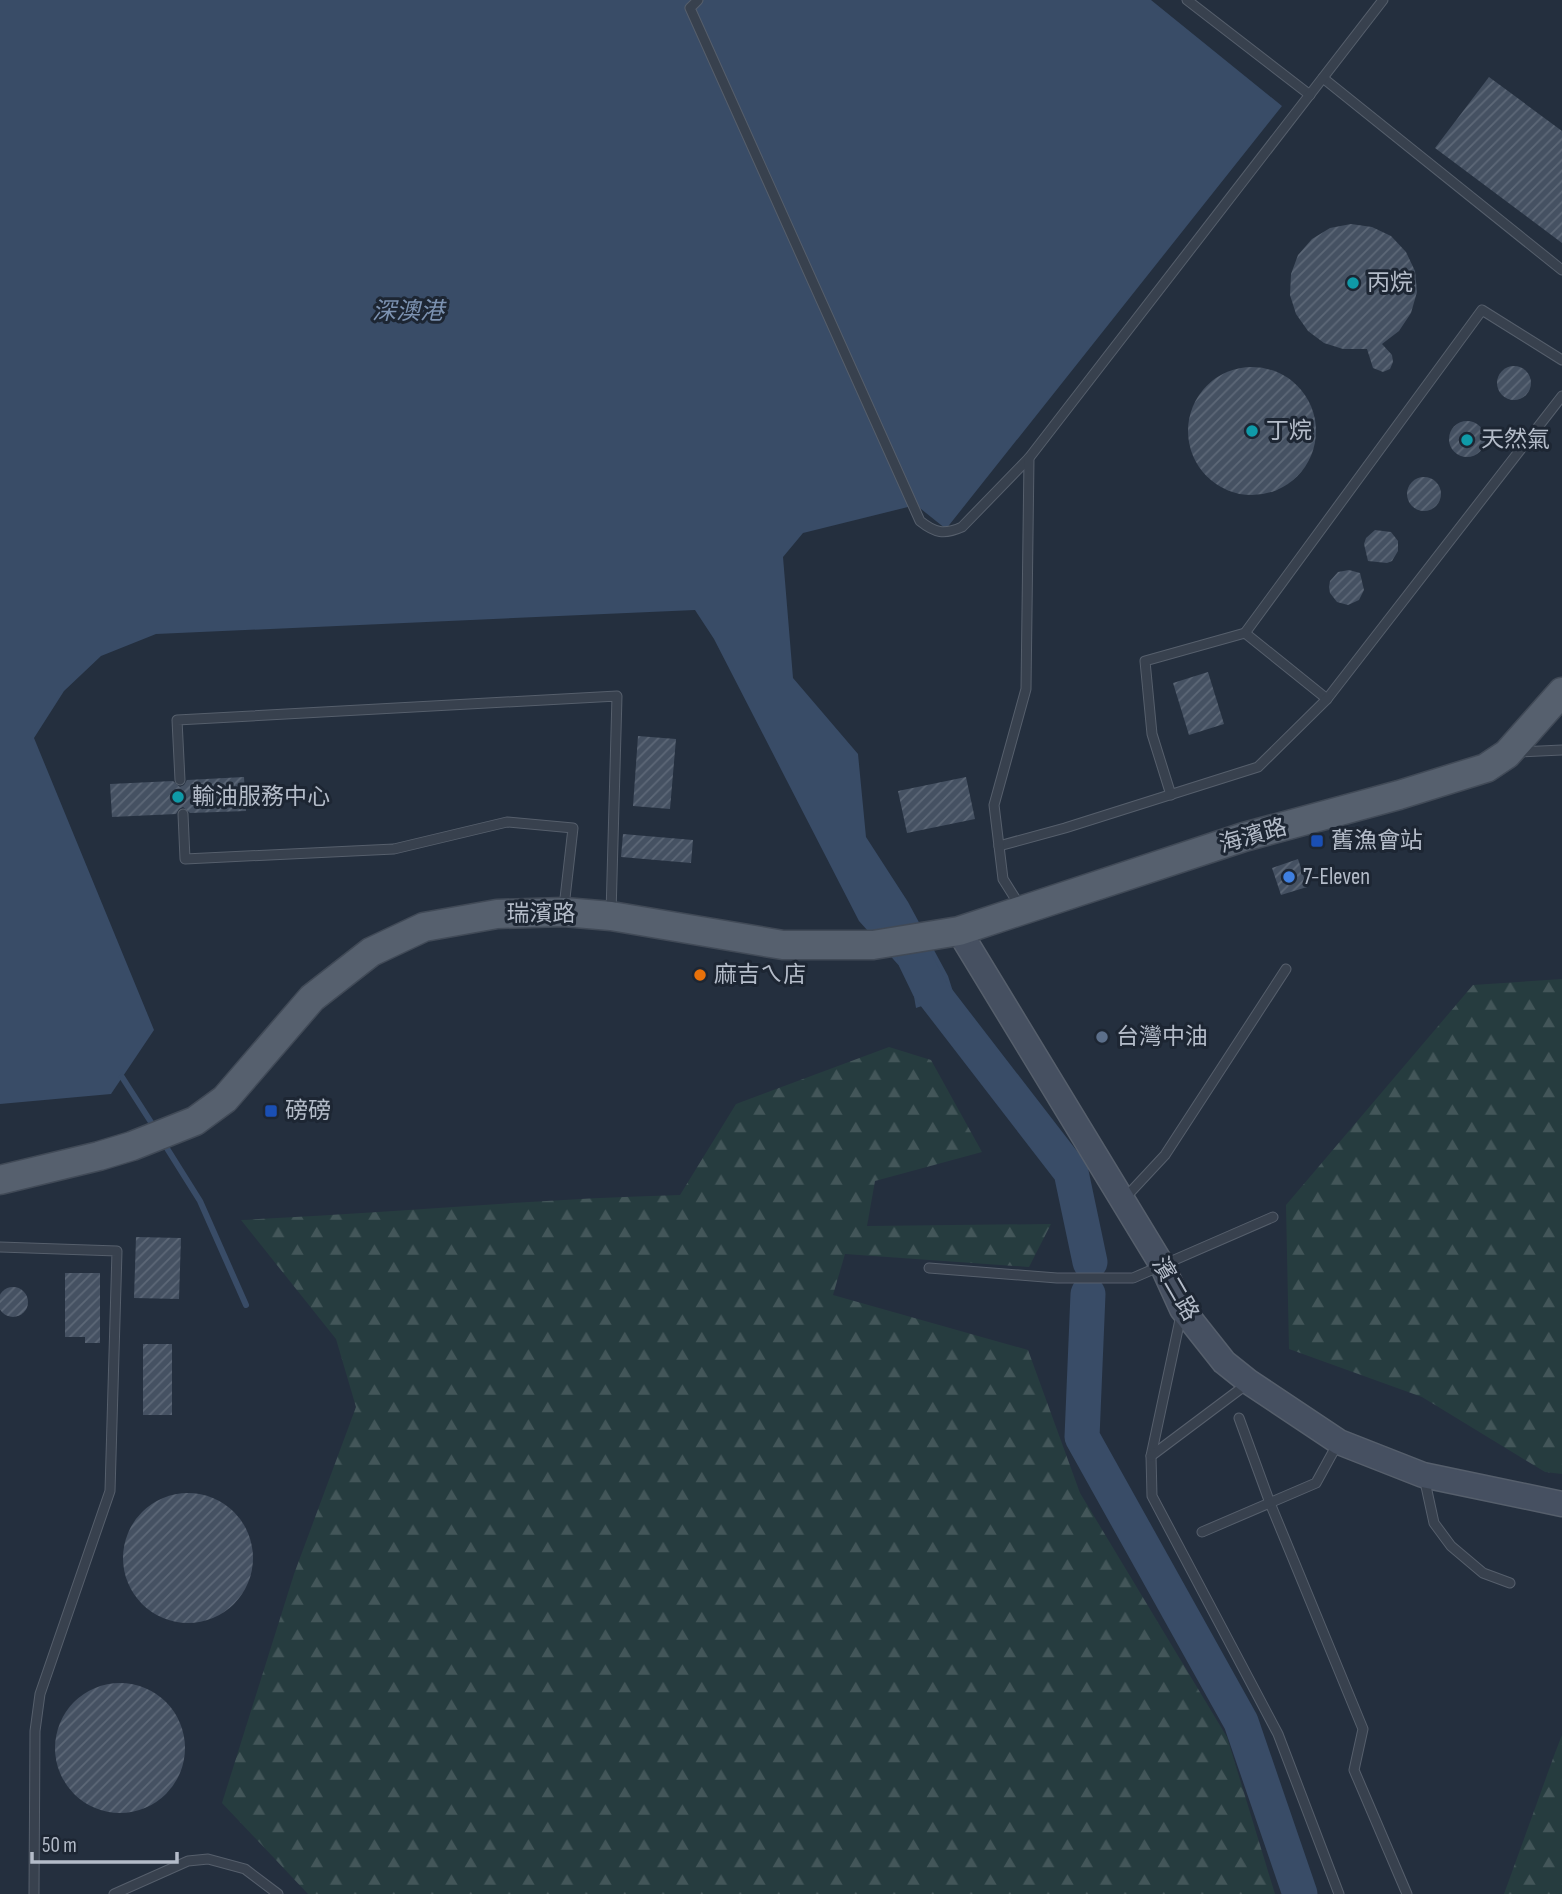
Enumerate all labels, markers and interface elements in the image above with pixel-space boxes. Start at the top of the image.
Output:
place label: 丙烷 [1367,269,1413,297]
marker: 丙烷 [1345,275,1361,291]
water label: 深澳港 [372,297,447,326]
place label: 丁烷 [1266,417,1312,445]
marker: 丁烷 [1244,423,1260,439]
place label: 天然氣 [1481,426,1550,454]
marker: 天然氣 [1459,432,1475,448]
place label: 輸油服務中心 [192,783,330,811]
marker: 輸油服務中心 [170,789,186,805]
street label: 海濱路 [1216,813,1290,859]
place label: 舊漁會站 [1331,827,1423,855]
marker: 舊漁會站 [1309,833,1325,849]
place label: 7-Eleven [1303,863,1370,891]
marker: 7-Eleven [1281,869,1297,885]
street label: 瑞濱路 [507,900,576,928]
place label: 麻吉ㄟ店 [714,961,806,989]
marker: 麻吉ㄟ店 [692,967,708,983]
place label: 台灣中油 [1116,1023,1208,1051]
marker: 台灣中油 [1094,1029,1110,1045]
place label: 磅磅 [285,1097,331,1125]
marker: 磅磅 [263,1103,279,1119]
street label: 濱二路 [1146,1252,1204,1326]
scale bar [32,1820,177,1864]
text: 50 m [42,1833,77,1858]

